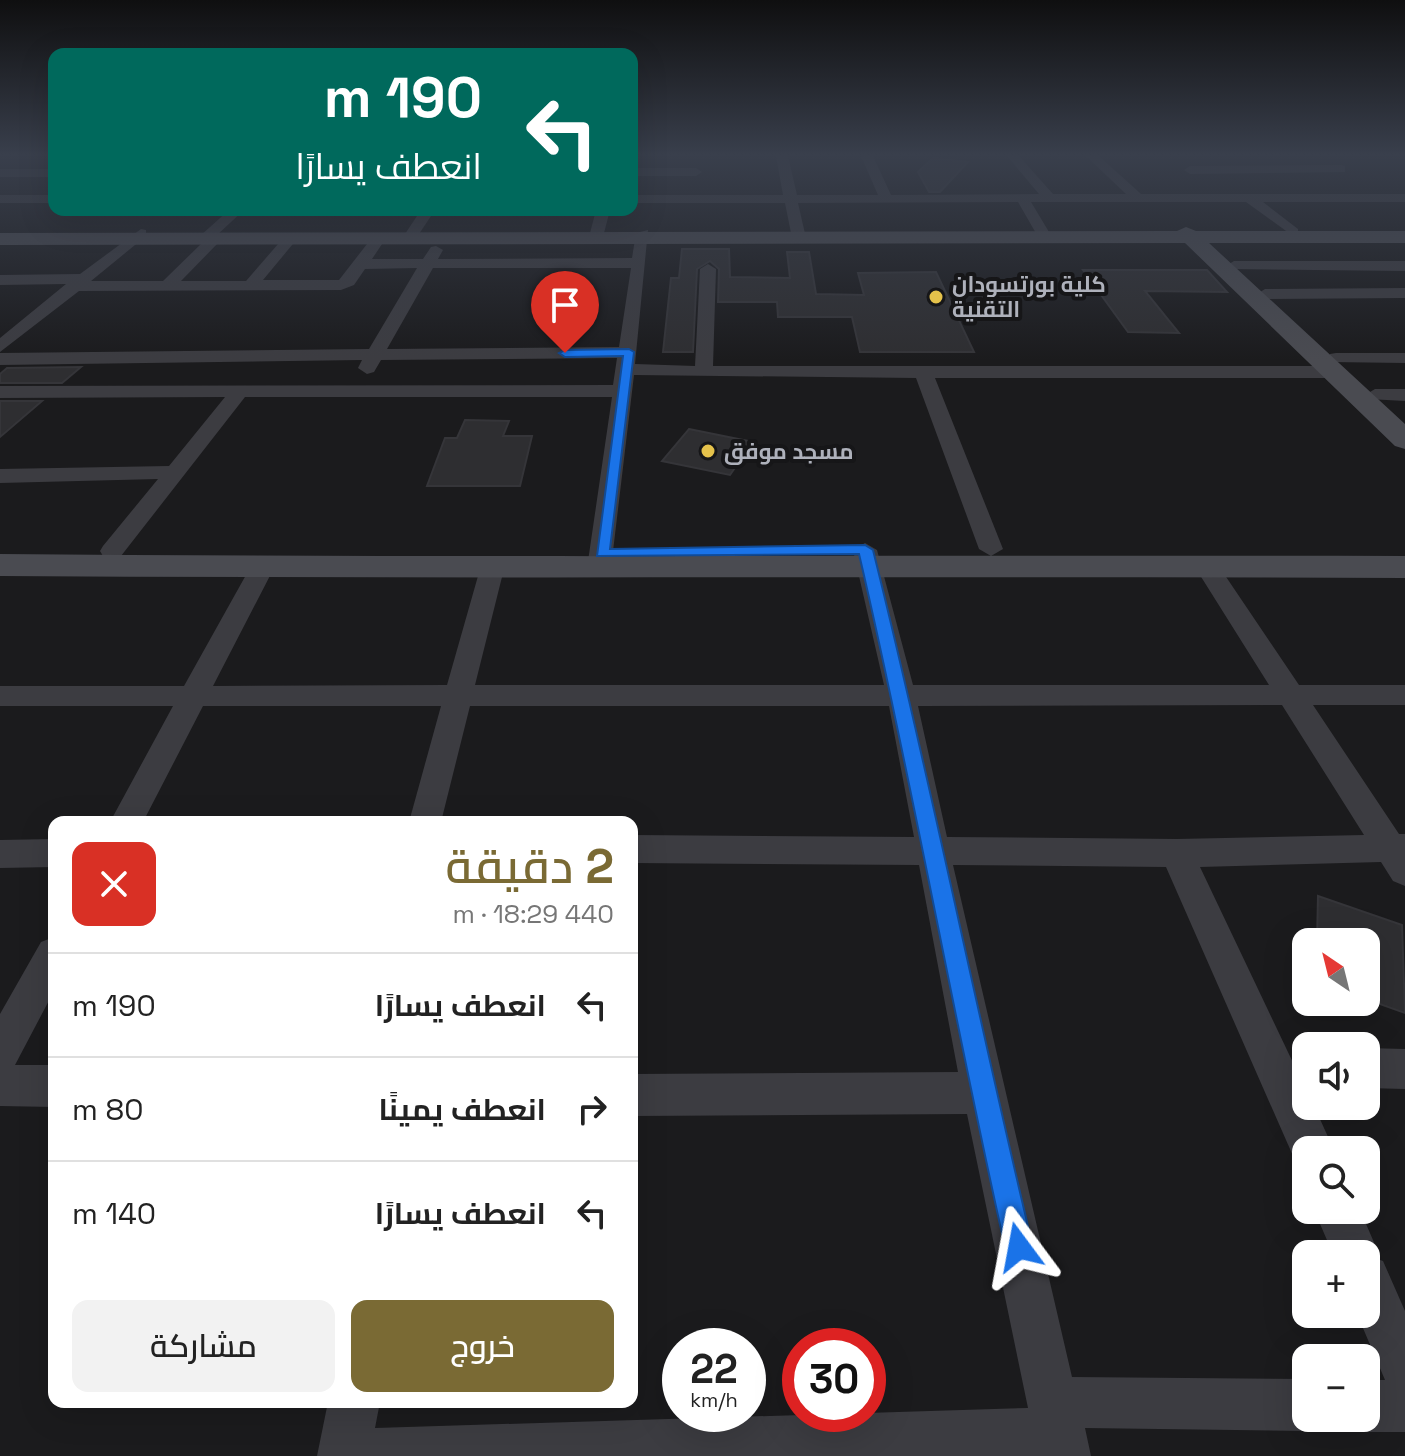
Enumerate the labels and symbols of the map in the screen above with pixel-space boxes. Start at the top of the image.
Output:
place label: كلية بورتسودان التقنية [952,270,1106,323]
pin [531,271,599,353]
marker: كلية بورتسودان التقنية [927,288,945,306]
place label: مسجد موفق [724,437,854,465]
marker: مسجد موفق [699,442,717,460]
north arrow [1292,928,1380,1016]
position arrow [977,1205,1061,1289]
speed limit sign: 30 [782,1328,886,1432]

